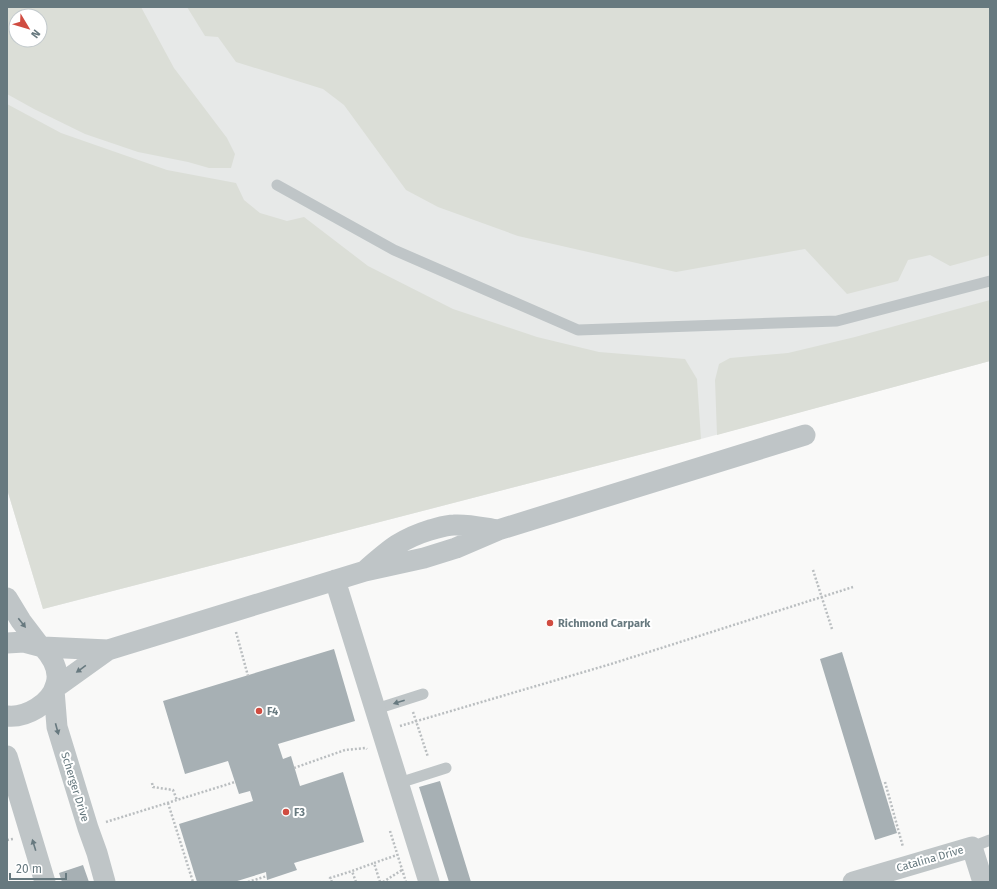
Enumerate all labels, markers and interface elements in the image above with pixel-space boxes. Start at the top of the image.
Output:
north arrow [8,8,48,48]
text: N [28,27,43,41]
one-way arrow [18,617,27,628]
place label: Richmond Carpark [558,617,651,630]
marker: Richmond Carpark [545,618,555,628]
one-way arrow [76,665,87,673]
one-way arrow [393,699,405,705]
place label: F4 [267,705,278,718]
marker: F4 [254,706,264,716]
one-way arrow [55,722,61,735]
street label: Scherger Drive [58,751,92,823]
place label: F3 [294,806,305,819]
marker: F3 [281,807,291,817]
one-way arrow [31,838,37,850]
street label: Catalina Drive [895,843,965,875]
scale bar [10,855,66,881]
text: 20 m [16,862,42,876]

